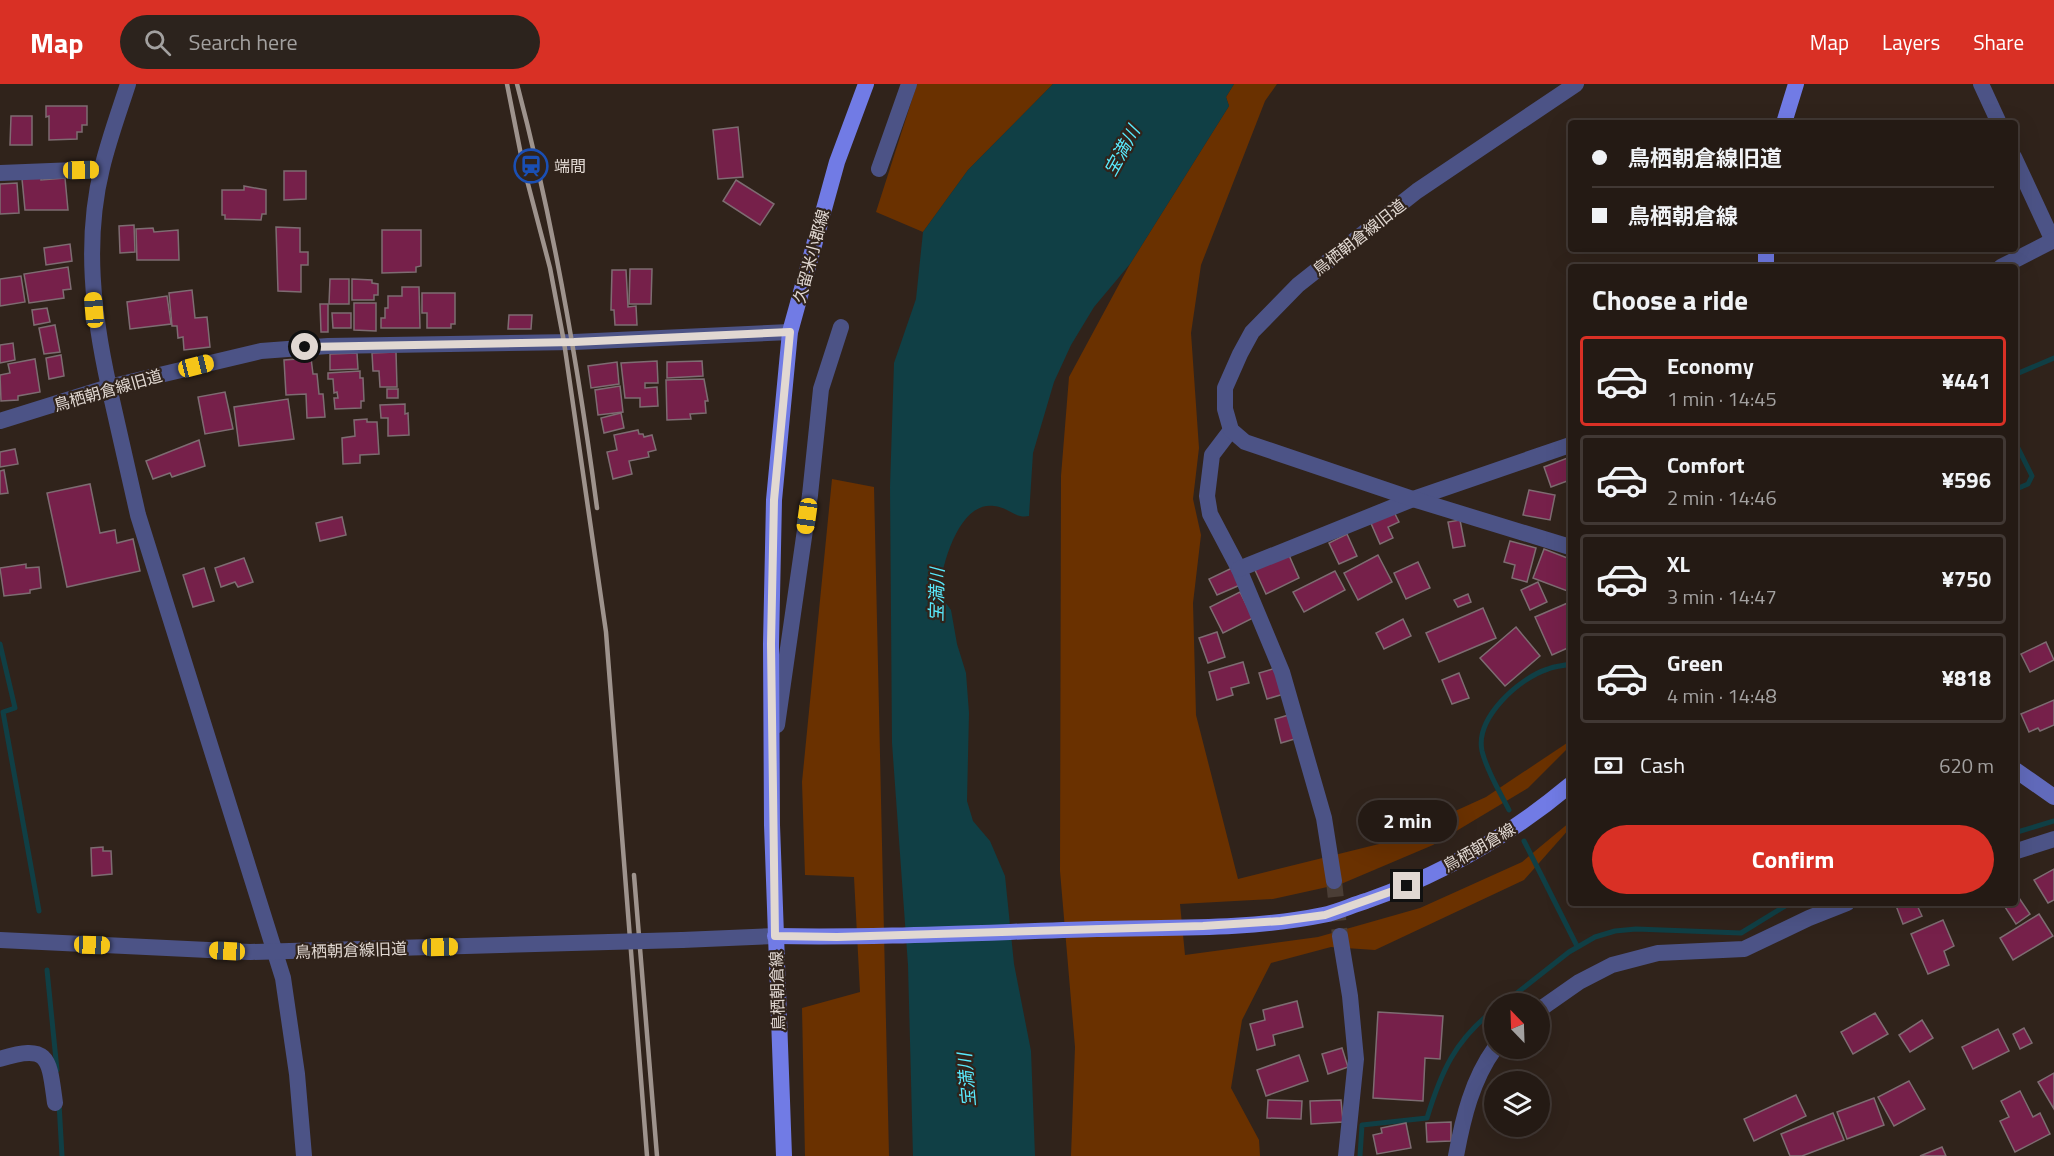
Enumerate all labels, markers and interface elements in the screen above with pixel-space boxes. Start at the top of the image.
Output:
search box [120,15,540,69]
text: Map [30,21,84,64]
text: Search here [189,25,298,59]
icon: search [141,26,174,59]
text: Map [1810,26,1849,58]
text: Layers [1882,26,1940,58]
text: Share [1973,26,2024,58]
water label: 宝満川 [1097,119,1147,181]
text: 鳥栖朝倉線旧道 [1628,141,1782,175]
station icon: 端間 [513,148,549,184]
place label: 端間 [554,154,586,178]
car [63,161,99,179]
street label: 鳥栖朝倉線旧道 [1307,193,1411,281]
text: 鳥栖朝倉線 [1628,199,1738,233]
street label: 久留米小郡線 [787,207,835,305]
text: Choose a ride [1592,279,1748,320]
car [83,291,105,329]
route start [291,333,318,360]
text: Economy [1667,349,1754,383]
car [176,353,216,379]
icon: car [1595,354,1649,408]
street label: 鳥栖朝倉線旧道 [51,363,165,417]
text: ¥441 [1942,364,1991,398]
text: 1 min · 14:45 [1667,383,1777,414]
text: Comfort [1667,448,1745,482]
icon: car [1595,453,1649,507]
text: ¥596 [1942,463,1991,497]
text: 2 min · 14:46 [1667,482,1777,513]
car [796,497,818,535]
text: XL [1667,547,1690,581]
icon: car [1595,552,1649,606]
text: ¥750 [1942,562,1991,596]
water label: 宝満川 [923,566,951,622]
text: 3 min · 14:47 [1667,581,1777,612]
text: Green [1667,646,1723,680]
icon: car [1595,651,1649,705]
text: ¥818 [1942,661,1991,695]
text: 4 min · 14:48 [1667,680,1777,711]
text: Cash [1640,748,1685,782]
icon: cash [1592,749,1625,782]
text: 620 m [1939,750,1994,781]
callout: 2 min [1358,799,1456,841]
text: 2 min [1383,805,1432,836]
street label: 鳥栖朝倉線 [1438,817,1520,877]
button: Confirm [1592,825,1994,894]
route end [1393,872,1420,899]
car [74,935,110,955]
street label: 鳥栖朝倉線旧道 [295,936,407,964]
car [422,938,458,956]
car [209,941,245,961]
street label: 鳥栖朝倉線 [764,951,790,1031]
north arrow [1484,993,1550,1059]
map controls [1484,993,1550,1137]
water label: 宝満川 [951,1050,982,1108]
button: layers [1484,1071,1550,1137]

